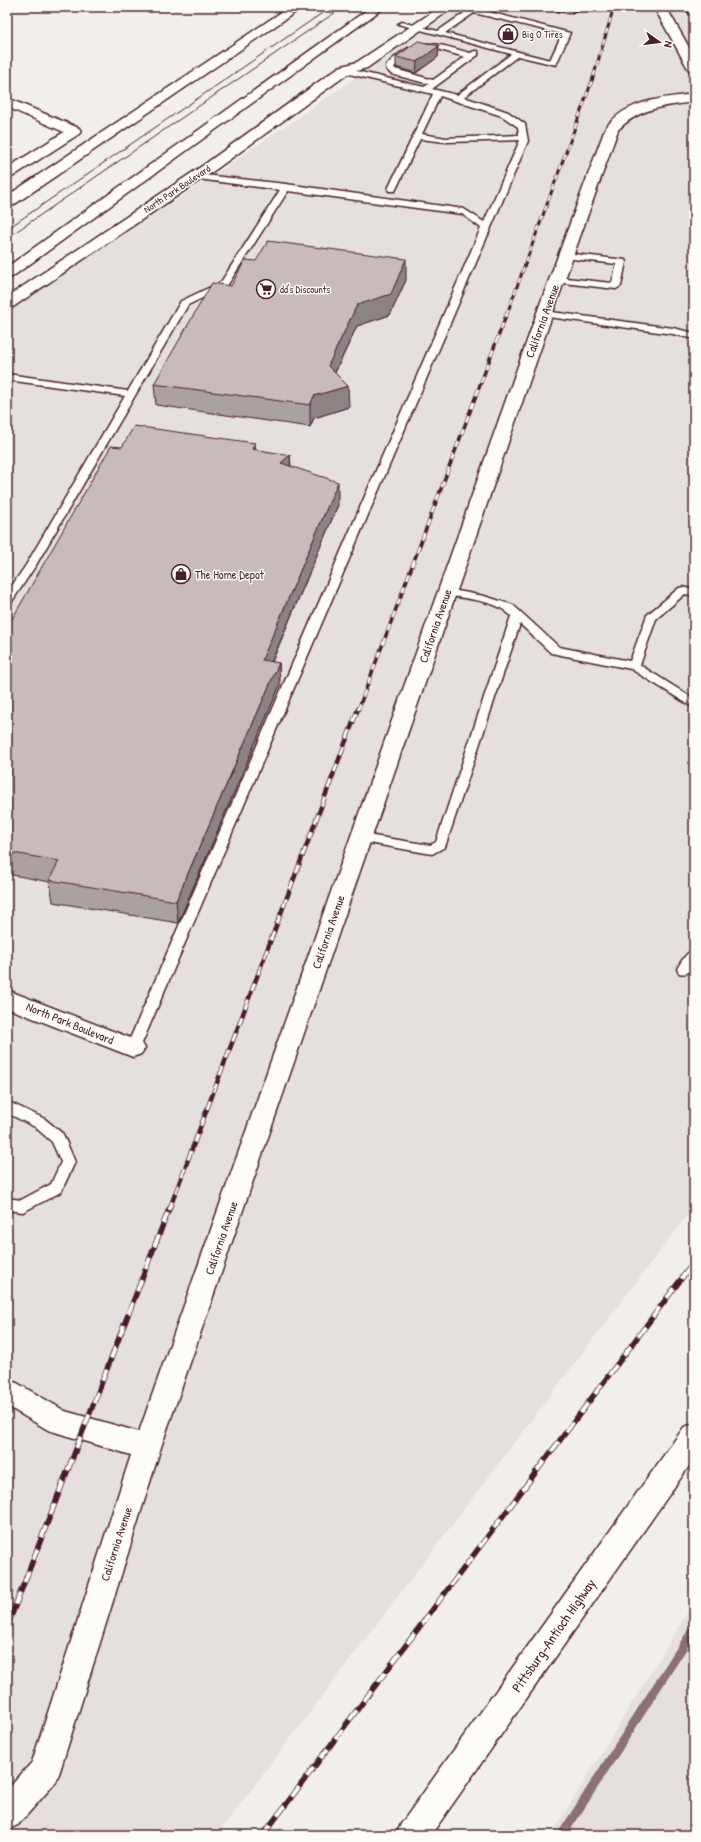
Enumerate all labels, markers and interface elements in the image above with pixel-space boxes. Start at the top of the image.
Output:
north arrow [639,22,679,62]
shop icon: Big O Tires [497,23,519,45]
place label: Big O Tires [522,28,563,41]
text: N [661,40,676,49]
street label: North Park Boulevard [141,162,213,216]
supermarket icon: dd's Discounts [255,278,277,300]
street label: California Avenue [521,282,563,360]
place label: dd's Discounts [280,283,330,296]
shop icon: The Home Depot [170,563,192,585]
place label: The Home Depot [195,566,265,583]
street label: California Avenue [414,587,456,665]
street label: California Avenue [307,893,349,971]
street label: North Park Boulevard [24,998,117,1048]
street label: California Avenue [200,1199,242,1277]
street label: California Avenue [96,1505,136,1583]
street label: Pittsburg-Antioch Highway [507,1574,600,1696]

